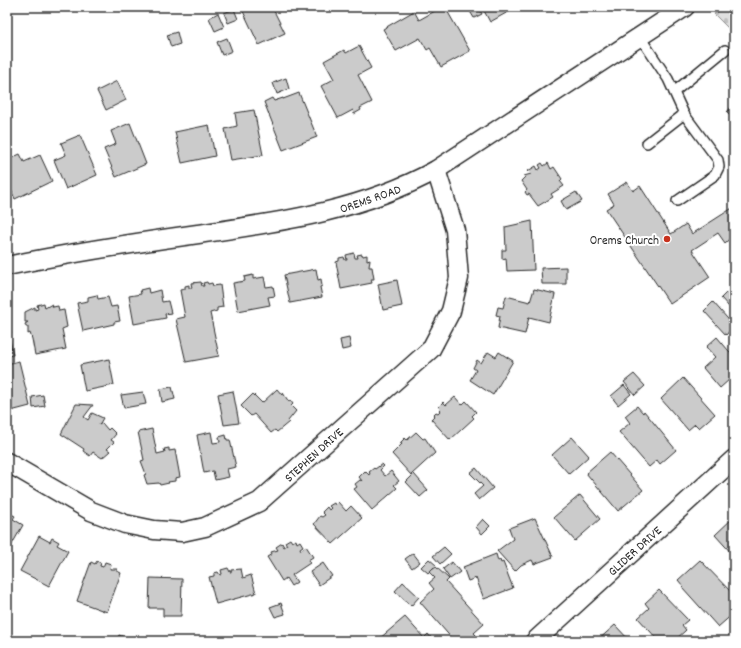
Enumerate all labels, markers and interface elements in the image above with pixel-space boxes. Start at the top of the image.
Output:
street label: OREMS ROAD [338,181,404,220]
place label: Orems Church [590,232,659,251]
marker: Orems Church [662,234,672,244]
street label: STEPHEN DRIVE [281,424,349,488]
street label: GLIDER DRIVE [604,522,667,581]

